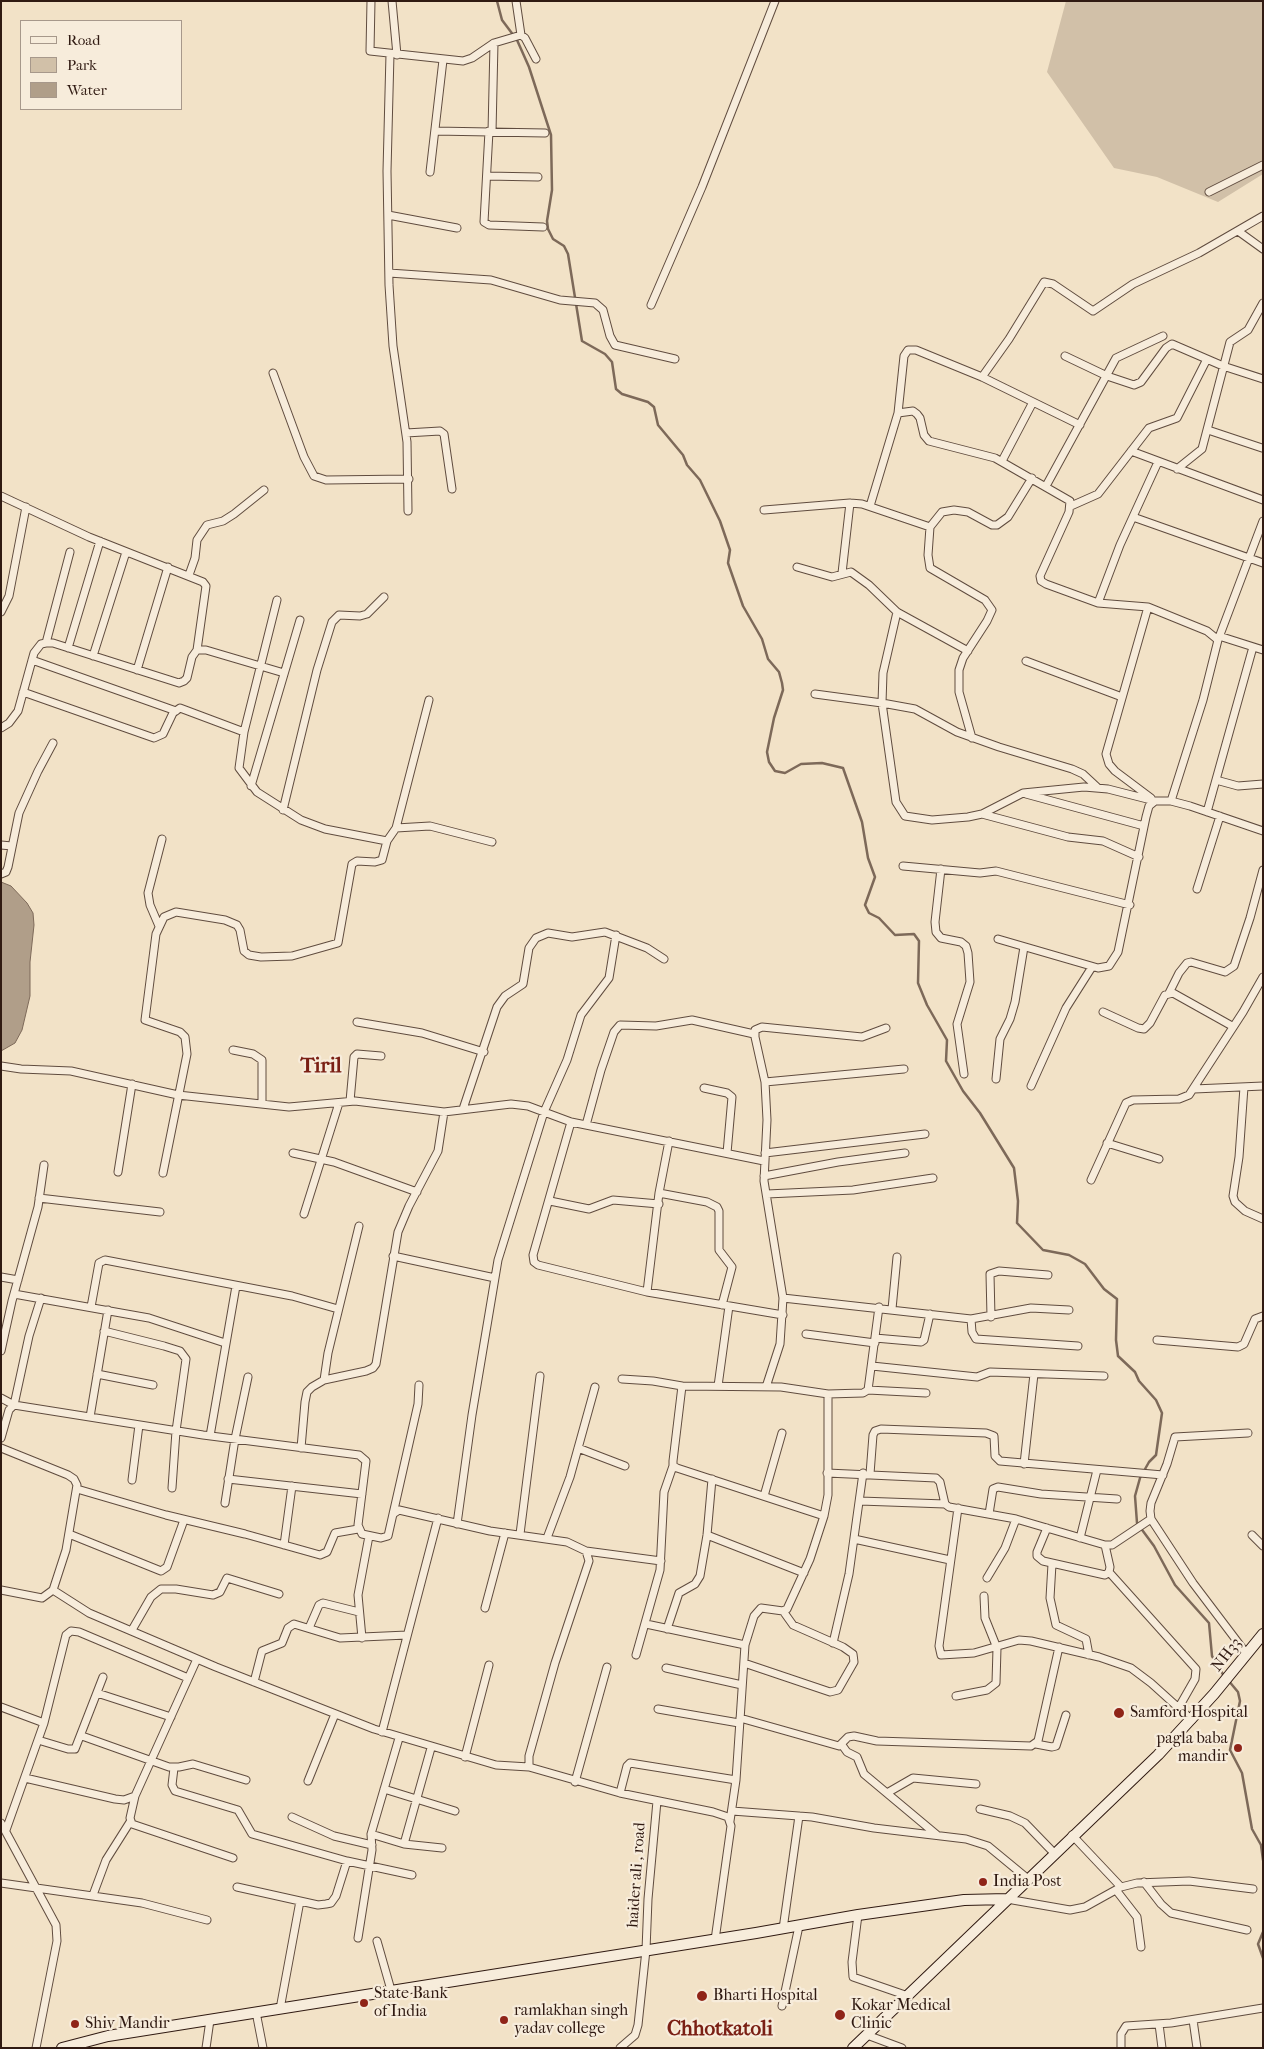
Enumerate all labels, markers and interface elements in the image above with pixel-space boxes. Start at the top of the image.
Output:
legend [20,20,182,110]
text: Road [67,31,100,49]
text: Park [67,56,97,74]
text: Water [67,81,107,99]
district label: Tiril [301,1054,341,1080]
street label: NH33 [1208,1634,1246,1676]
place label: Samford Hospital [1130,1703,1248,1723]
marker: Samford Hospital [1112,1706,1126,1720]
place label: pagla baba mandir [1157,1729,1228,1767]
marker: pagla baba mandir [1232,1742,1244,1754]
street label: haider ali , road [624,1822,650,1928]
place label: India Post [993,1872,1062,1892]
marker: India Post [977,1876,989,1888]
place label: State Bank of India [374,1984,448,2022]
place label: Bharti Hospital [713,1986,818,2006]
marker: Bharti Hospital [695,1989,709,2003]
place label: Kokar Medical Clinic [851,1996,951,2034]
marker: State Bank of India [358,1997,370,2009]
place label: ramlakhan singh yadav college [514,2001,628,2039]
marker: Kokar Medical Clinic [833,2008,847,2022]
place label: Shiv Mandir [85,2014,170,2034]
marker: ramlakhan singh yadav college [498,2014,510,2026]
district label: Chhotkatoli [667,2017,773,2043]
marker: Shiv Mandir [69,2018,81,2030]

